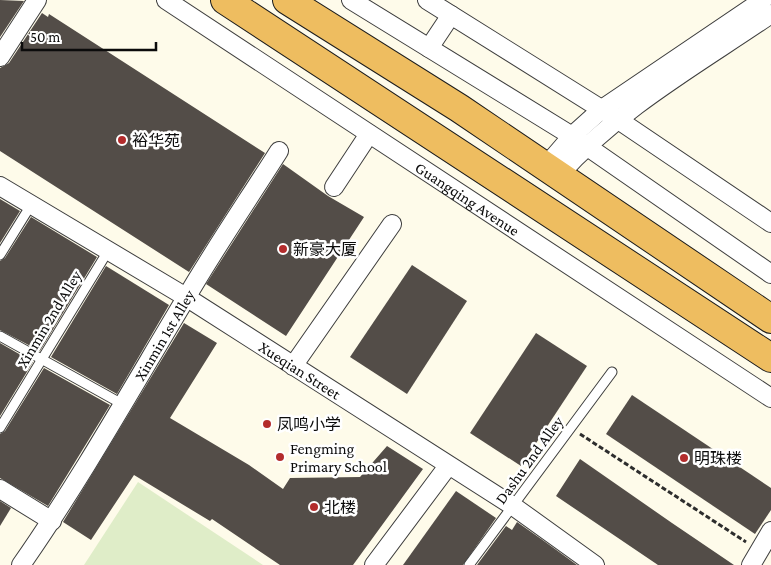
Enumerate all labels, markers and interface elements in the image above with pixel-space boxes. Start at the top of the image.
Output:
scale bar [22,20,156,52]
text: 50 m [30,29,60,45]
place label: 裕华苑 [132,132,180,149]
marker: 裕华苑 [116,134,128,146]
street label: Guangqing Avenue [412,158,523,239]
place label: 新豪大厦 [293,241,357,258]
marker: 新豪大厦 [277,243,289,255]
street label: Xinmin 2nd Alley [13,267,86,371]
street label: Xinmin 1st Alley [131,286,199,383]
street label: Xueqian Street [256,338,345,403]
street label: Dashu 2nd Alley [492,412,568,508]
place label: 凤鸣小学 [277,416,341,433]
marker: 凤鸣小学 [261,418,273,430]
place label: Fengming Primary School [290,440,387,476]
place label: 明珠楼 [694,450,742,467]
marker: Fengming Primary School [274,451,286,463]
marker: 明珠楼 [678,452,690,464]
place label: 北楼 [324,499,356,516]
marker: 北楼 [308,501,320,513]

